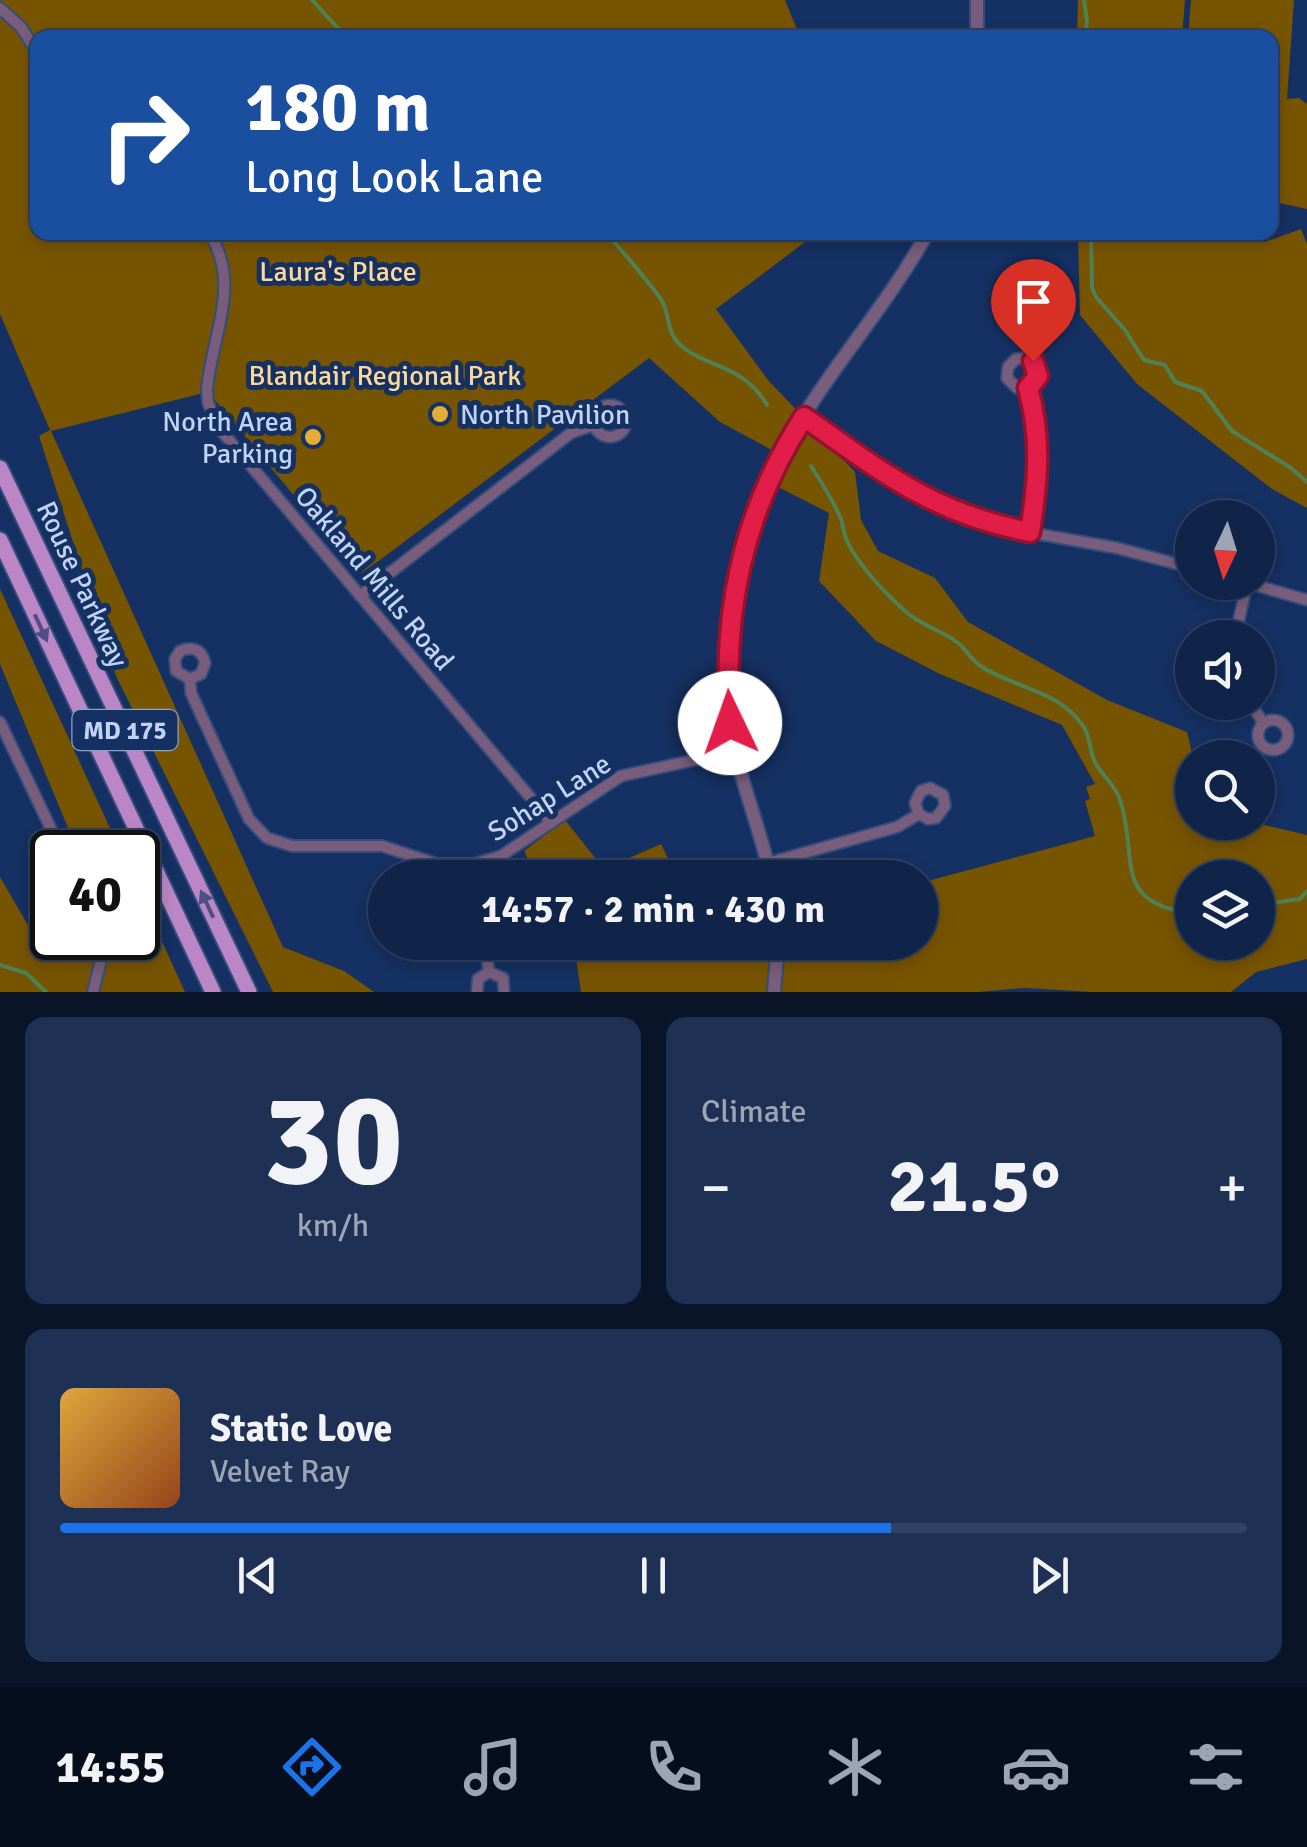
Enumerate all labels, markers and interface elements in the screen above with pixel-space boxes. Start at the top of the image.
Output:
text: 180 m [245,64,430,150]
icon: right [80,70,210,200]
text: Long Look Lane [245,150,543,205]
park label: Laura's Place [259,255,417,289]
pin [991,259,1076,362]
icon: arrive [1006,274,1061,329]
park label: Blandair Regional Park [249,359,521,393]
place label: North Pavilion [460,398,630,432]
marker: North Pavilion [429,403,451,425]
place label: North Area Parking [162,405,293,471]
marker: North Area Parking [302,426,324,448]
street label: Oakland Mills Road [288,480,461,677]
street label: Rouse Parkway [29,496,135,673]
north arrow [1175,500,1275,600]
map controls [1175,500,1275,960]
one-way arrow [33,614,50,643]
button: sound [1175,620,1275,720]
position arrow [678,671,782,775]
road number: MD 175 [72,710,178,750]
button: search [1175,740,1275,840]
street label: Sohap Lane [482,747,617,849]
speed limit sign: 40 [30,830,160,960]
button: layers [1175,860,1275,960]
text: 14:57 · 2 min · 430 m [481,886,825,933]
one-way arrow [199,889,216,918]
text: 30 [263,1061,403,1221]
text: Climate [701,1092,807,1131]
text: 21.5° [888,1140,1061,1233]
text: − [701,1154,731,1222]
text: + [1217,1154,1247,1222]
text: km/h [297,1206,369,1245]
text: Static Love [210,1405,392,1452]
text: Velvet Ray [210,1452,350,1491]
icon: previous [230,1548,285,1603]
icon: pause [626,1548,681,1603]
icon: next [1022,1548,1077,1603]
icon: directions [277,1732,347,1802]
icon: music [458,1732,528,1802]
icon: phone [639,1732,709,1802]
icon: climate [820,1732,890,1802]
icon: car [1001,1732,1071,1802]
icon: filters [1181,1732,1251,1802]
text: 14:55 [55,1740,166,1795]

